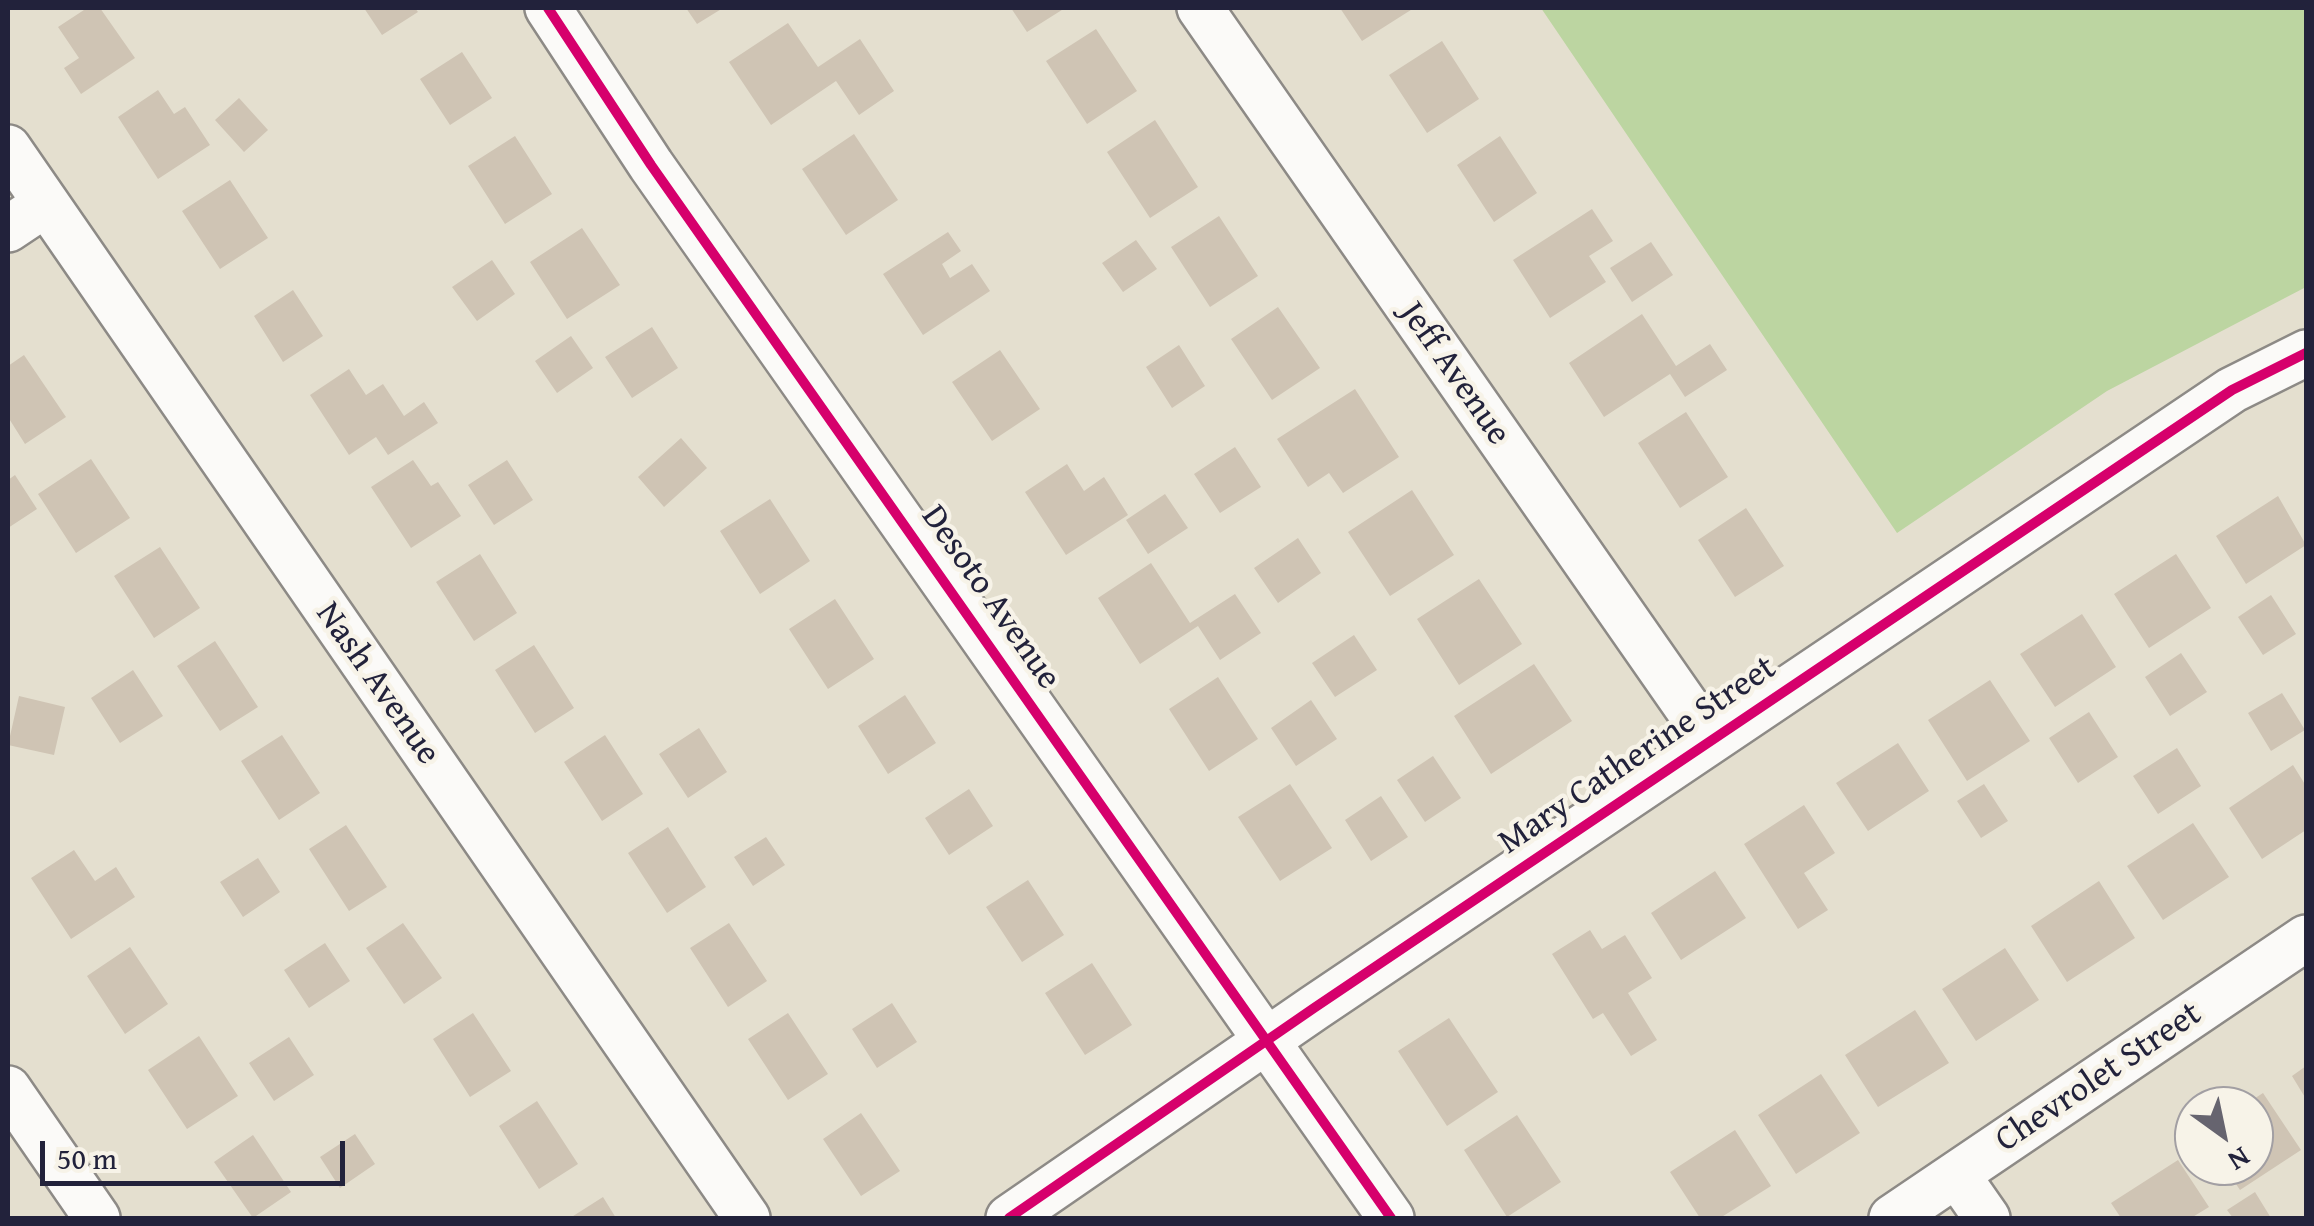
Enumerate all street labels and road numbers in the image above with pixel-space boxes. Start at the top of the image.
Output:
street label: Jeff Avenue [1389,294,1519,454]
street label: Desoto Avenue [911,498,1069,698]
street label: Nash Avenue [306,595,448,773]
street label: Mary Catherine Street [1491,648,1785,864]
street label: Chevrolet Street [1988,994,2210,1162]

